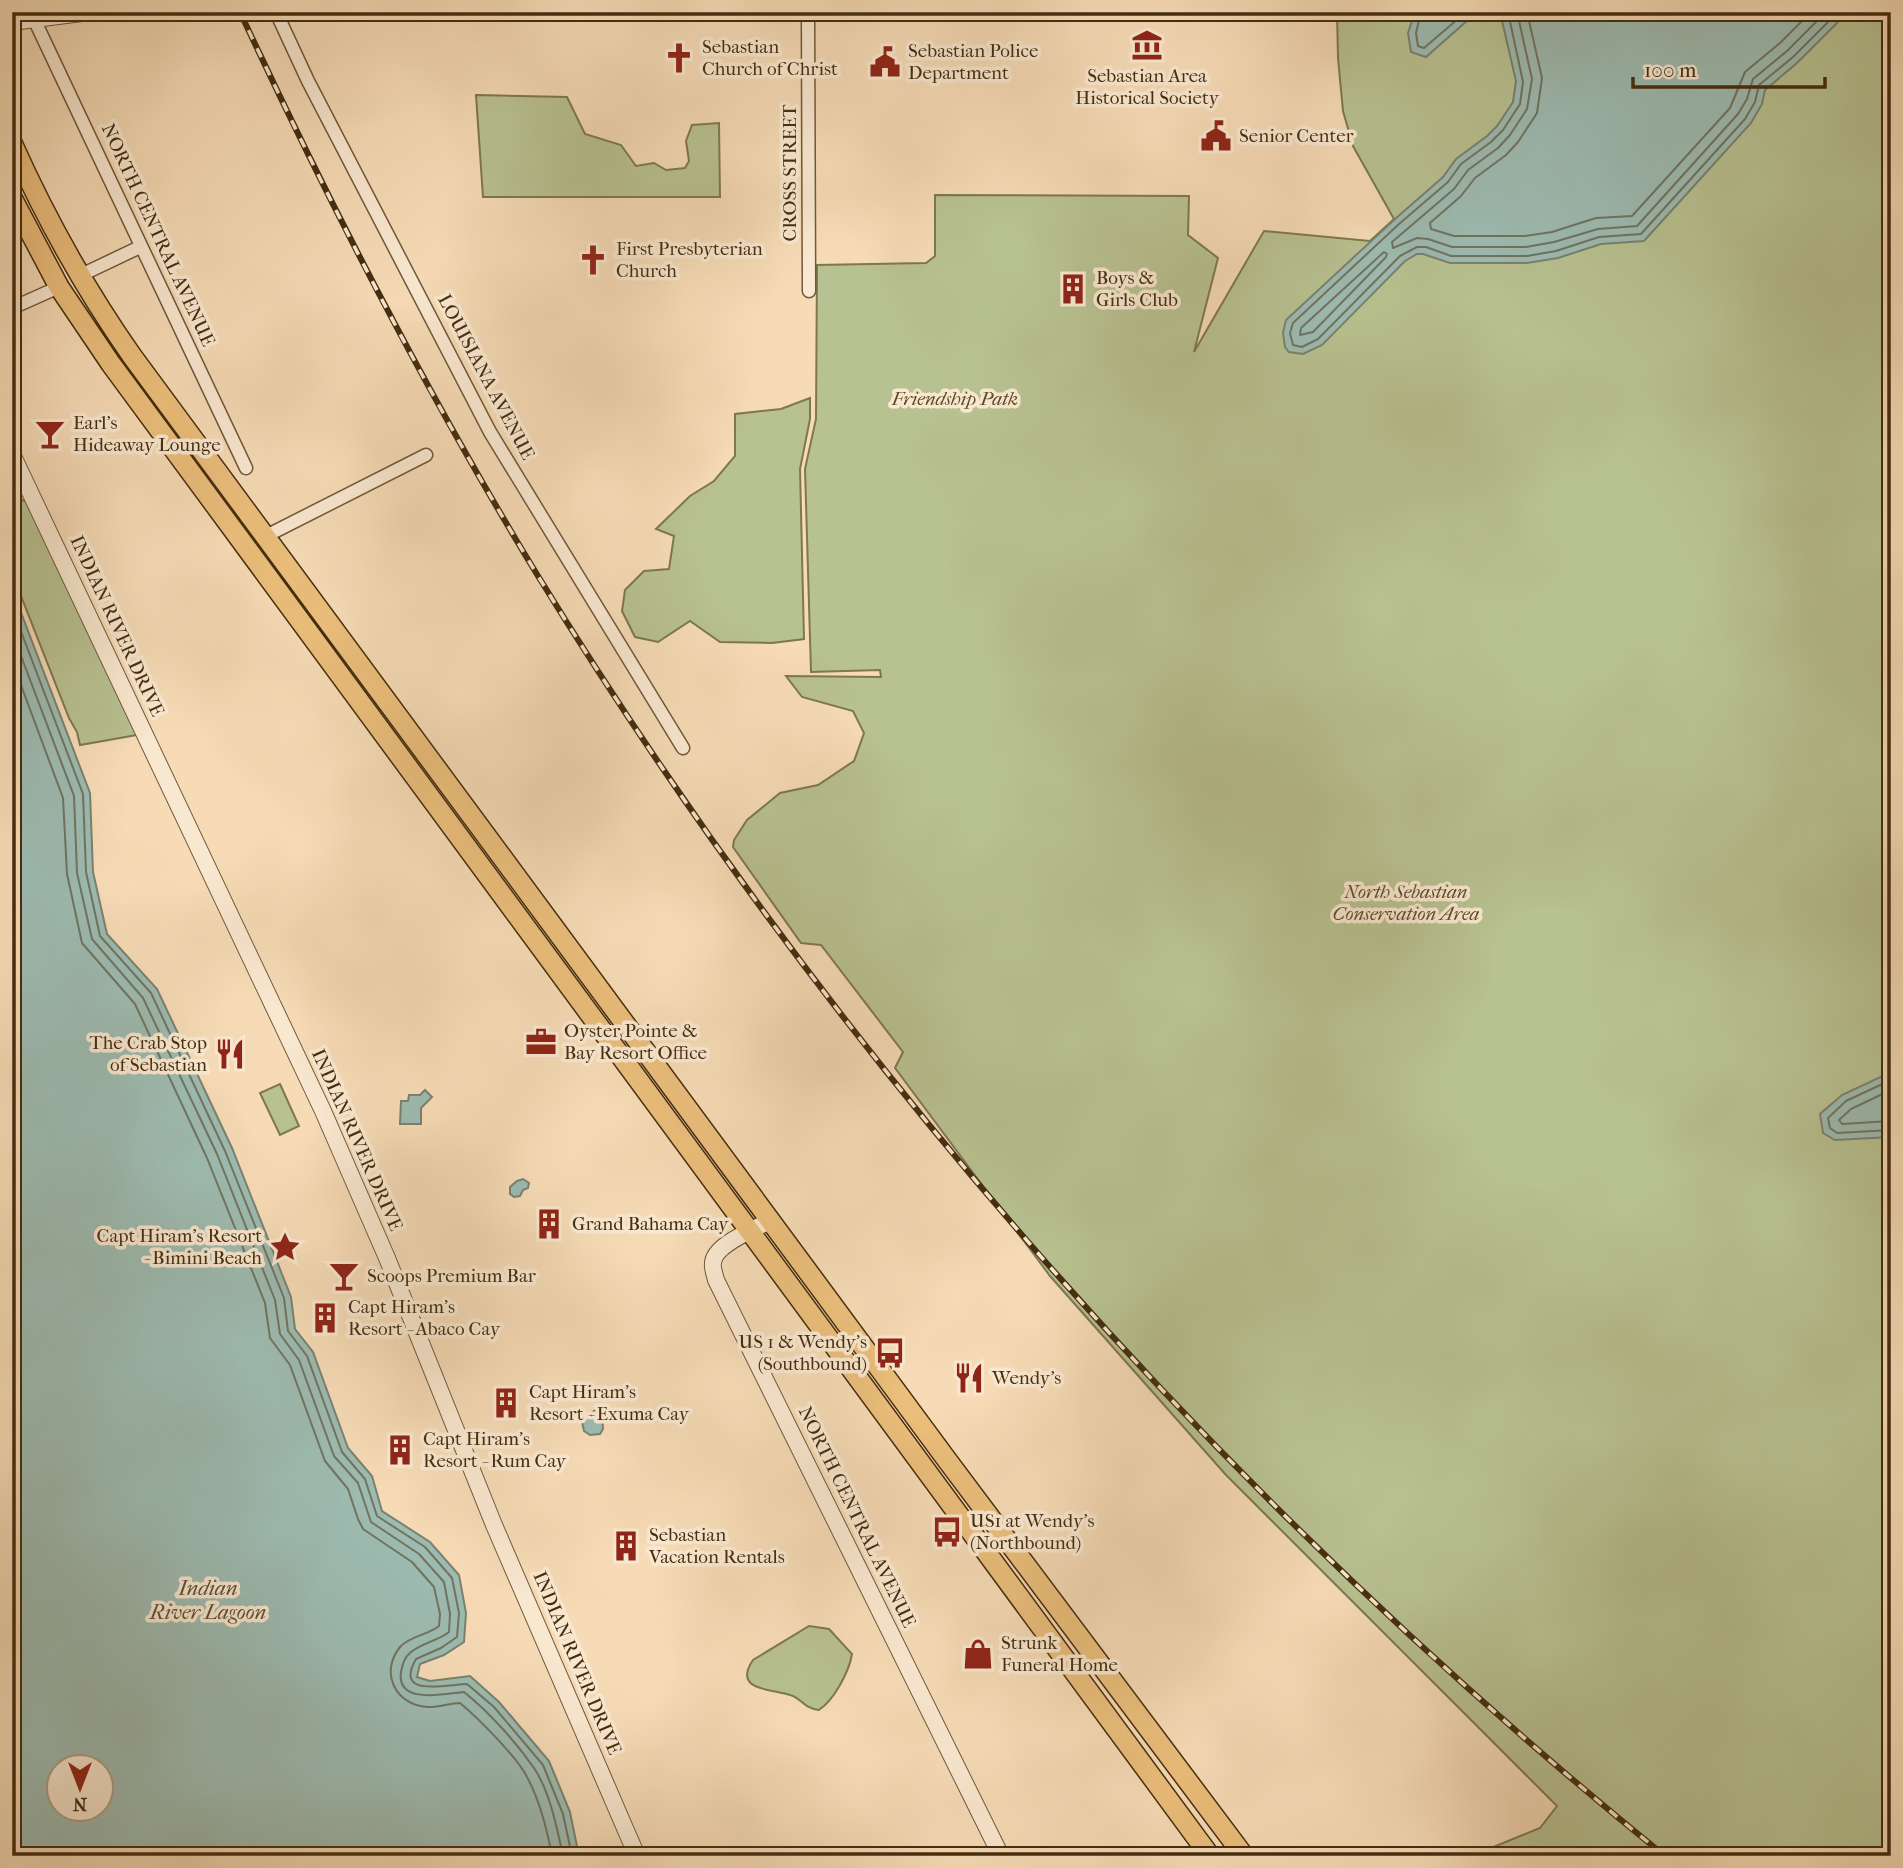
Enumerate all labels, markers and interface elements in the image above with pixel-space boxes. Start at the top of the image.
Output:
museum icon: Sebastian Area Historical Society [1130,28,1164,62]
place label: Sebastian Church of Christ [702,36,838,80]
place label: Sebastian Police Department [908,40,1038,84]
church icon: Sebastian Church of Christ [662,41,696,75]
public building icon: Sebastian Police Department [868,45,902,79]
scale bar [1633,46,1826,90]
text: 100 m [1644,58,1697,82]
place label: Sebastian Area Historical Society [1075,65,1220,109]
street label: CROSS STREET [779,104,801,242]
public building icon: Senior Center [1199,119,1233,153]
street label: NORTH CENTRAL AVENUE [97,120,220,350]
place label: Senior Center [1239,125,1355,147]
place label: First Presbyterian Church [616,238,763,282]
church icon: First Presbyterian Church [576,243,610,277]
place label: Boys & Girls Club [1096,267,1178,311]
building icon: Boys & Girls Club [1056,272,1090,306]
street label: LOUISIANA AVENUE [433,290,539,464]
park label: Friendship Patk [891,388,1018,410]
place label: Earl's Hideaway Lounge [73,412,221,456]
bar icon: Earl's Hideaway Lounge [33,417,67,451]
street label: INDIAN RIVER DRIVE [65,532,169,720]
park label: North Sebastian Conservation Area [1332,881,1480,925]
place label: Oyster Pointe & Bay Resort Office [564,1020,707,1064]
office icon: Oyster Pointe & Bay Resort Office [524,1025,558,1059]
place label: The Crab Stop of Sebastian [90,1032,207,1076]
restaurant icon: The Crab Stop of Sebastian [213,1037,247,1071]
street label: INDIAN RIVER DRIVE [307,1046,407,1235]
building icon: Grand Bahama Cay [532,1207,566,1241]
place label: Grand Bahama Cay [572,1213,729,1235]
place label: Capt Hiram's Resort - Bimini Beach [97,1225,262,1269]
place icon: Capt Hiram's Resort - Bimini Beach [268,1230,302,1264]
bar icon: Scoops Premium Bar [327,1259,361,1293]
place label: Scoops Premium Bar [367,1265,537,1287]
place label: Capt Hiram's Resort - Abaco Cay [348,1296,501,1340]
building icon: Capt Hiram's Resort - Abaco Cay [308,1301,342,1335]
place label: US 1 & Wendy's (Southbound) [738,1331,867,1375]
bus stop icon: US 1 & Wendy's (Southbound) [873,1336,907,1370]
restaurant icon: Wendy's [952,1361,986,1395]
place label: Wendy's [991,1367,1061,1389]
place label: Capt Hiram's Resort - Exuma Cay [529,1381,690,1425]
building icon: Capt Hiram's Resort - Exuma Cay [489,1386,523,1420]
street label: NORTH CENTRAL AVENUE [794,1403,920,1631]
place label: Capt Hiram's Resort - Rum Cay [423,1428,567,1472]
building icon: Capt Hiram's Resort - Rum Cay [383,1433,417,1467]
place label: US1 at Wendy's (Northbound) [970,1510,1094,1554]
bus stop icon: US1 at Wendy's (Northbound) [930,1515,964,1549]
place label: Sebastian Vacation Rentals [648,1524,785,1568]
building icon: Sebastian Vacation Rentals [609,1529,643,1563]
street label: INDIAN RIVER DRIVE [528,1568,626,1758]
water label: Indian River Lagoon [148,1576,267,1624]
place label: Strunk Funeral Home [1001,1632,1118,1676]
shop icon: Strunk Funeral Home [961,1637,995,1671]
north arrow [46,1752,116,1822]
text: N [72,1793,87,1815]

